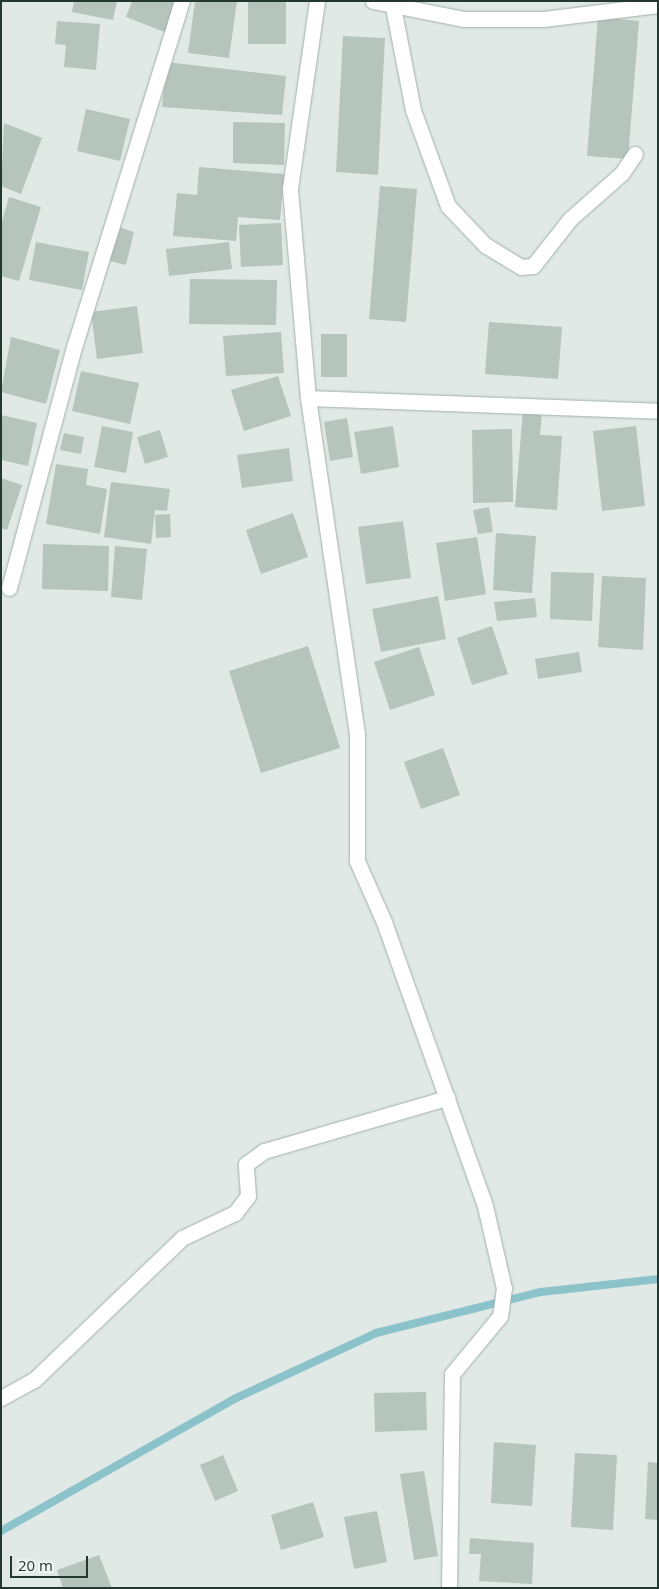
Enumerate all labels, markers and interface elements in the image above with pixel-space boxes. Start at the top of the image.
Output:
scale bar [12,1546,90,1578]
text: 20 m [18,1555,53,1575]

